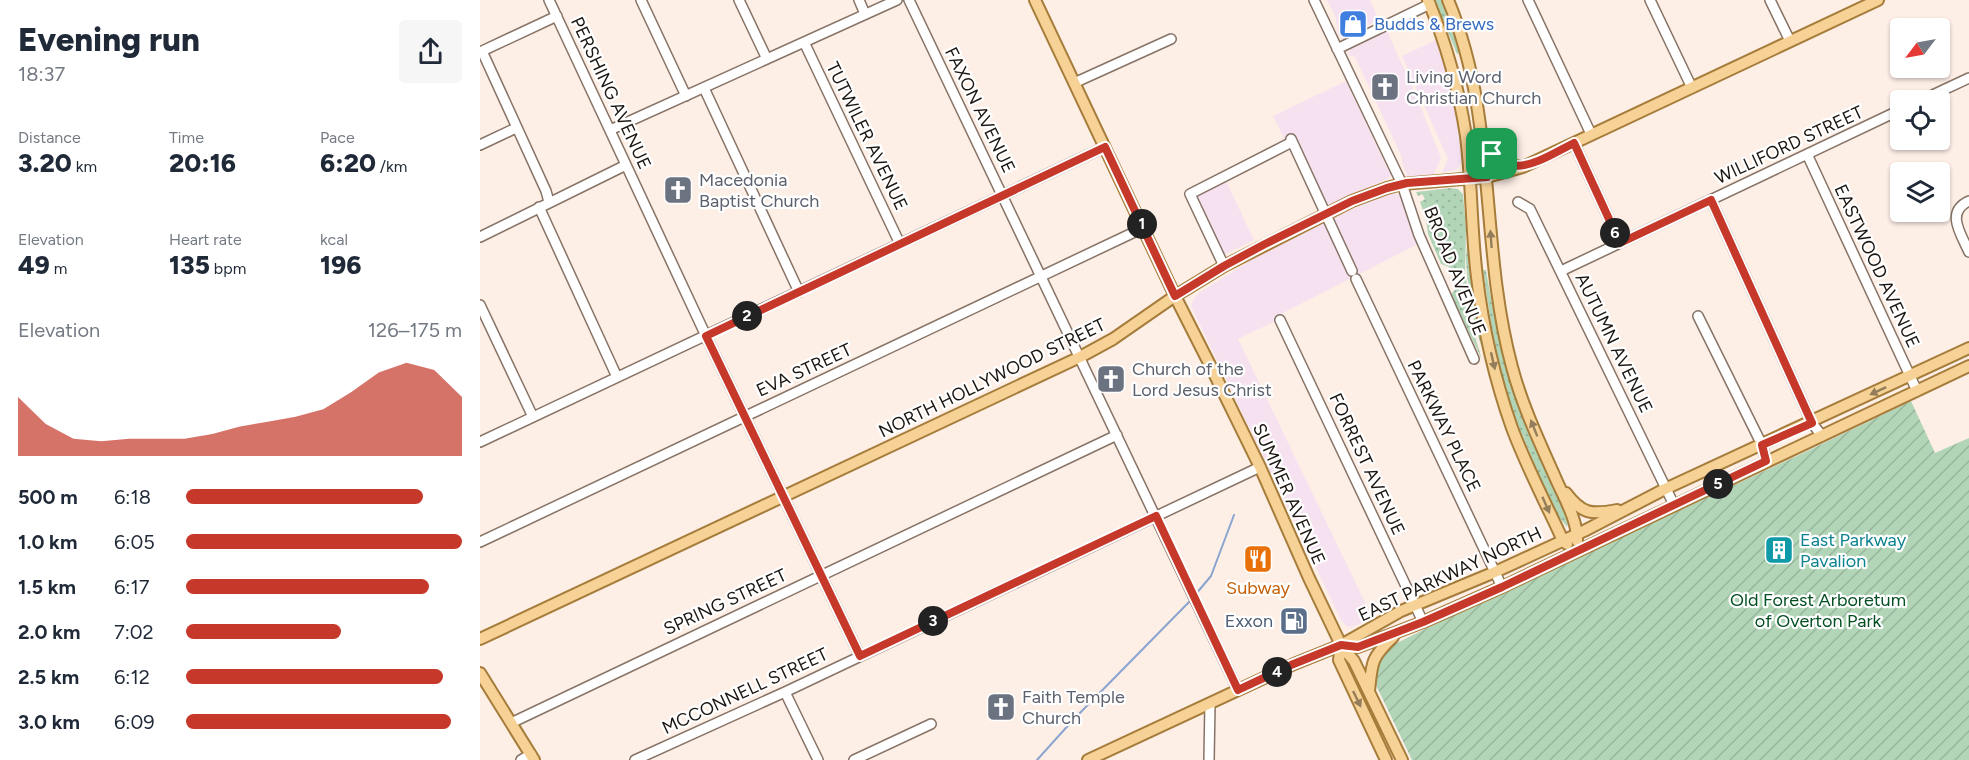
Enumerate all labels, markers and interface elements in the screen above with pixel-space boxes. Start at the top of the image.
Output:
shop icon: Budds & Brews [1337,8,1369,40]
street label: PERSHING AVENUE [566,13,656,173]
place label: Budds & Brews [1374,13,1494,35]
north arrow [1890,18,1950,78]
map controls [1890,18,1950,222]
text: Evening run [18,20,200,59]
button: share [399,20,462,83]
street label: FAXON AVENUE [940,44,1020,176]
street label: TUTWILER AVENUE [822,58,912,214]
text: 18:37 [18,62,65,86]
place label: Living Word Christian Church [1406,66,1541,109]
church icon: Living Word Christian Church [1369,71,1401,103]
button: locate [1890,90,1950,150]
street label: WILLIFORD STREET [1711,101,1867,189]
text: Distance [18,128,81,147]
text: Time [169,128,204,147]
text: Pace [320,128,355,147]
pin [1466,128,1517,179]
icon: arrive [1475,137,1508,170]
text: 3.20 [18,147,72,179]
text: 20:16 [169,147,236,179]
text: 6:20 [320,147,376,179]
text: km [72,157,97,176]
text: /km [376,157,407,176]
button: layers [1890,162,1950,222]
place label: Macedonia Baptist Church [699,169,819,212]
church icon: Macedonia Baptist Church [662,174,694,206]
street label: EASTWOOD AVENUE [1829,181,1925,351]
street label: BROAD AVENUE [1419,203,1491,339]
pin: 1 [1127,209,1157,239]
text: 1 [1139,214,1145,233]
pin: 6 [1600,218,1630,248]
text: 6 [1610,223,1620,242]
one-way arrow [1486,229,1496,248]
text: Elevation [18,230,84,249]
text: Heart rate [169,230,242,249]
text: kcal [320,230,348,249]
text: 49 [18,249,50,281]
text: 135 [169,249,210,281]
text: 196 [320,249,362,281]
text: m [50,259,67,278]
text: bpm [210,259,246,278]
street label: AUTUMN AVENUE [1571,269,1657,417]
pin: 2 [732,301,762,331]
text: 2 [742,306,752,325]
street label: NORTH HOLLYWOOD STREET [875,313,1109,443]
text: Elevation [18,318,100,342]
text: 126–175 m [368,318,462,342]
street label: EVA STREET [753,338,855,402]
one-way arrow [1488,352,1498,370]
street label: PARKWAY PLACE [1403,356,1485,496]
place label: Church of the Lord Jesus Christ [1132,358,1272,401]
church icon: Church of the Lord Jesus Christ [1095,363,1127,395]
one-way arrow [1870,387,1887,396]
street label: FORREST AVENUE [1324,389,1410,539]
one-way arrow [1529,419,1538,437]
street label: SUMMER AVENUE [1248,420,1330,568]
pin: 5 [1703,469,1733,499]
text: 5 [1713,474,1723,493]
text: 500 m [18,485,78,509]
text: 6:18 [114,485,151,509]
one-way arrow [1541,496,1551,514]
street label: EAST PARKWAY NORTH [1355,522,1545,626]
place label: East Parkway Pavalion [1800,529,1907,572]
text: 1.0 km [18,530,77,554]
text: 6:05 [114,530,155,554]
building icon: East Parkway Pavalion [1763,534,1795,566]
restaurant icon: Subway [1242,543,1274,575]
street label: SPRING STREET [660,564,790,640]
text: 1.5 km [18,575,76,599]
text: 6:17 [114,575,149,599]
place label: Subway [1226,577,1290,599]
park label: Old Forest Arboretum of Overton Park [1730,589,1906,632]
fuel station icon: Exxon [1278,605,1310,637]
pin: 3 [918,606,948,636]
place label: Exxon [1225,610,1273,632]
text: 3 [929,611,937,630]
text: 2.0 km [18,620,80,644]
text: 7:02 [114,620,154,644]
street label: MCCONNELL STREET [659,643,831,739]
pin: 4 [1262,657,1292,687]
text: 4 [1272,662,1282,681]
text: 2.5 km [18,665,79,689]
text: 6:12 [114,665,150,689]
place label: Faith Temple Church [1022,686,1125,729]
church icon: Faith Temple Church [985,691,1017,723]
one-way arrow [1353,691,1362,708]
text: 3.0 km [18,710,80,734]
text: 6:09 [114,710,155,734]

